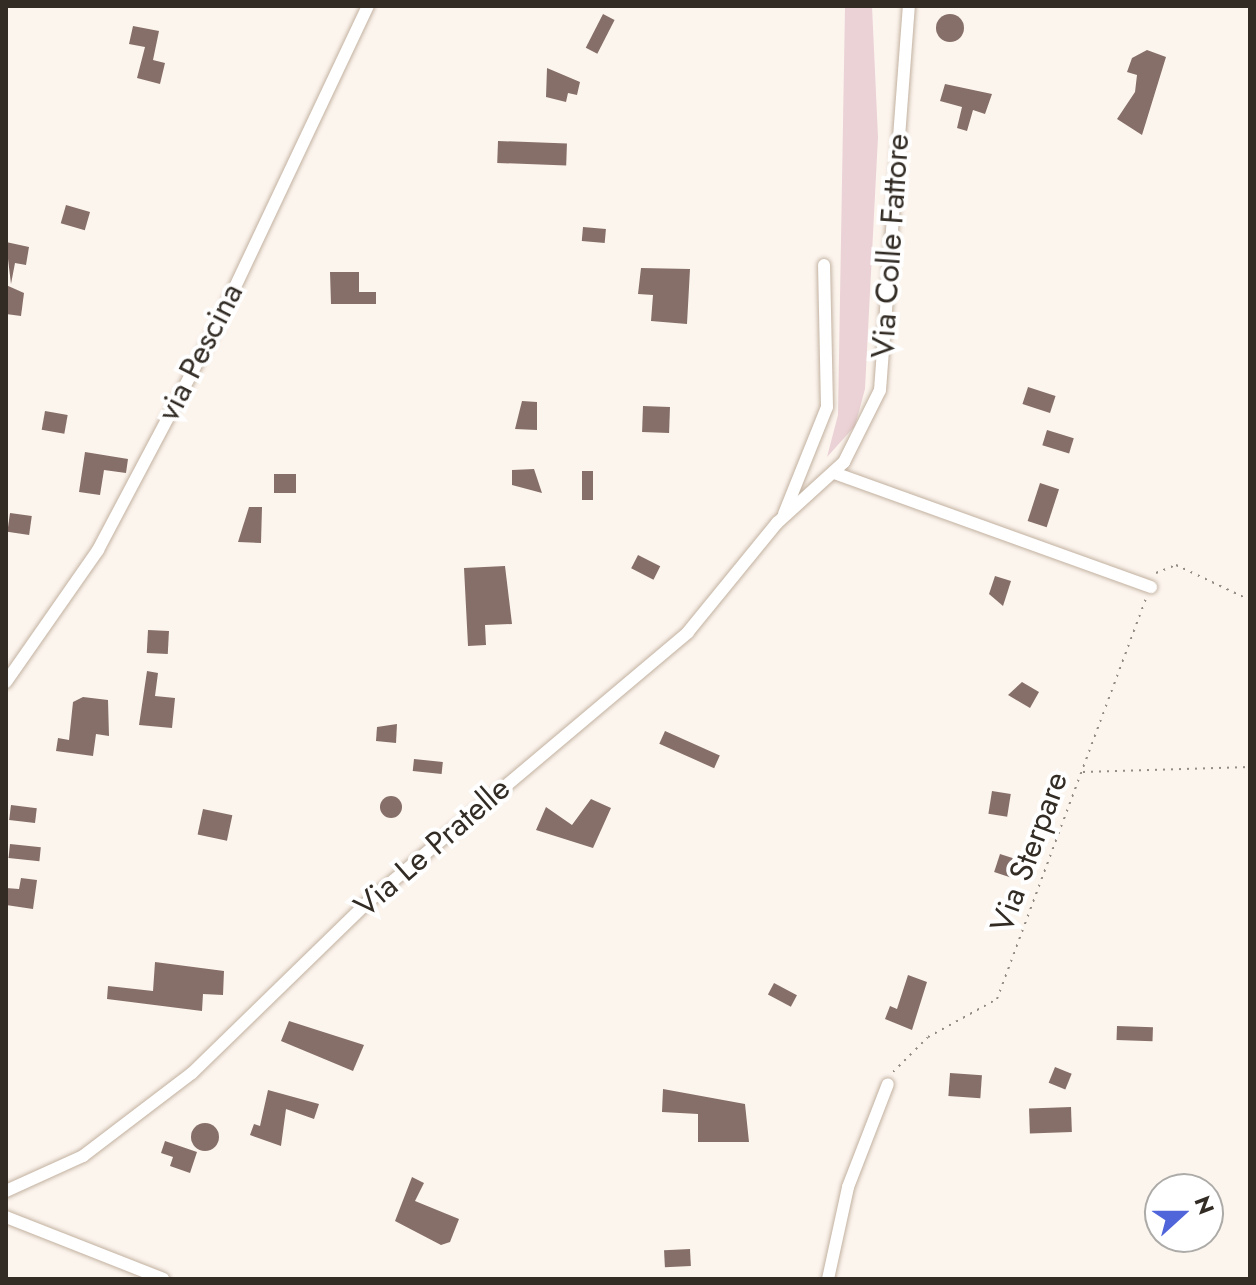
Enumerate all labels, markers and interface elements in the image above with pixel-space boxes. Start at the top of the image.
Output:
street label: Via Colle Fattore [863,133,917,359]
street label: via Pescina [149,277,251,427]
street label: Via Sterpare [982,767,1076,937]
street label: Via Le Pratelle [346,769,518,925]
north arrow [1144,1173,1224,1253]
text: N [1186,1191,1223,1219]

